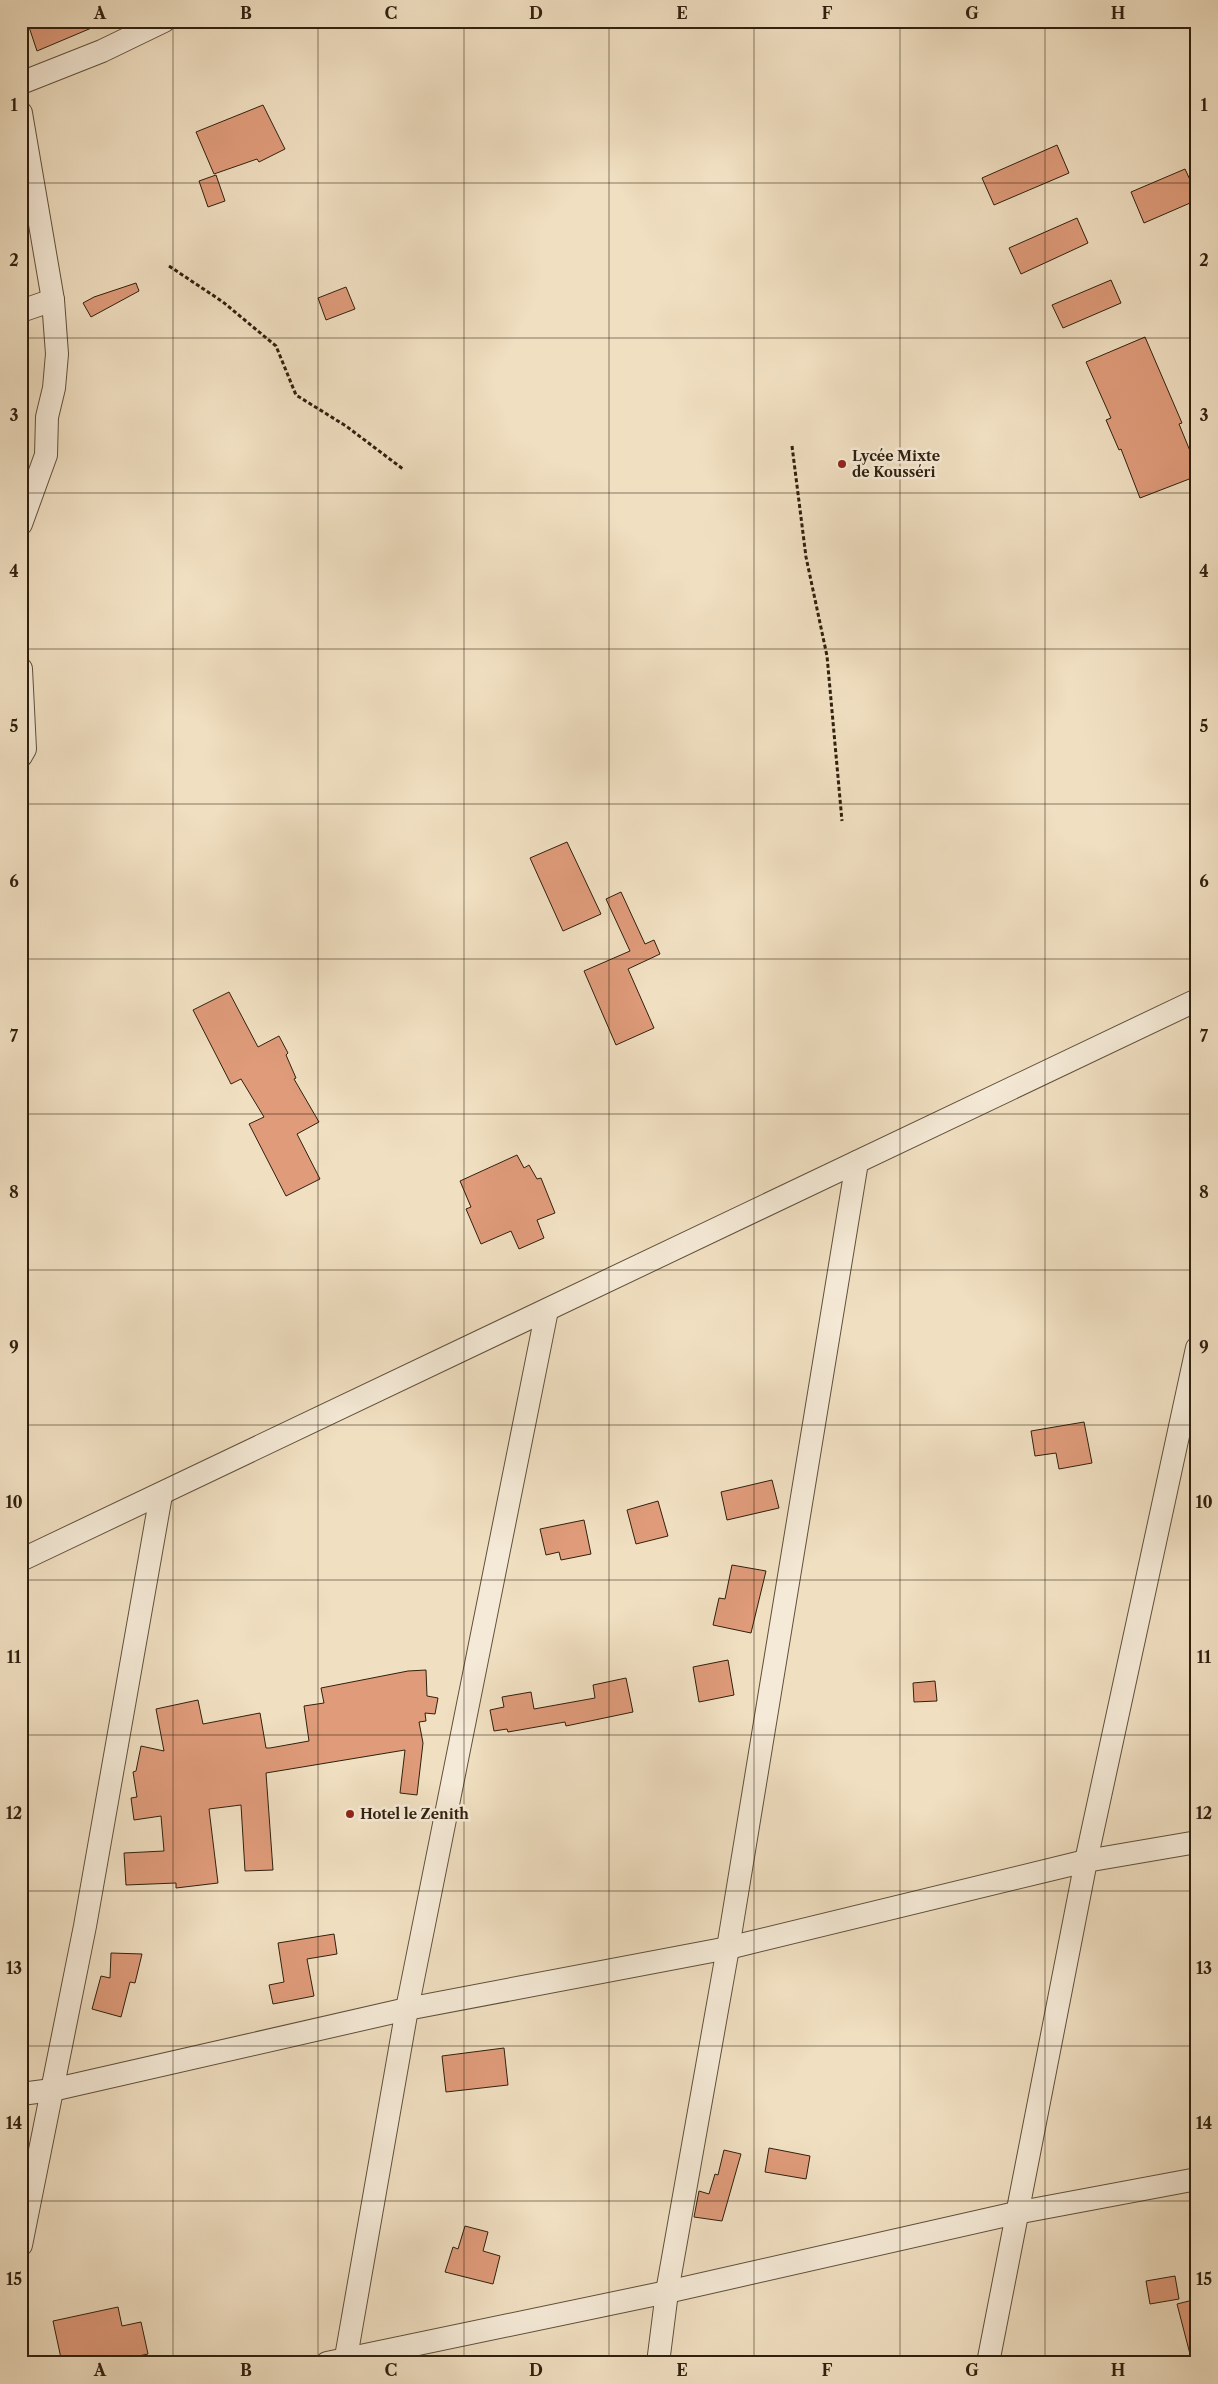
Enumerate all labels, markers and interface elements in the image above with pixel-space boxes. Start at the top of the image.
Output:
text: A [93,3,107,23]
text: B [240,3,252,23]
text: C [385,3,397,23]
text: D [529,3,543,23]
text: E [676,3,688,23]
text: F [822,3,833,23]
text: G [965,3,979,23]
text: H [1111,3,1125,23]
text: 1 [10,95,18,115]
text: 1 [1200,95,1208,115]
text: 2 [9,250,19,270]
text: 2 [1199,250,1209,270]
text: 3 [9,405,19,425]
text: 3 [1199,405,1209,425]
place label: Lycée Mixte de Kousséri [852,447,940,481]
marker: Lycée Mixte de Kousséri [836,458,848,470]
text: 4 [9,561,19,581]
text: 4 [1199,561,1209,581]
text: 5 [10,716,19,736]
text: 5 [1200,716,1209,736]
text: 6 [9,871,19,891]
text: 6 [1199,871,1209,891]
text: 7 [10,1026,19,1046]
text: 7 [1200,1026,1209,1046]
text: 8 [9,1182,19,1202]
text: 8 [1199,1182,1209,1202]
text: 9 [9,1337,19,1357]
text: 9 [1199,1337,1209,1357]
text: 10 [5,1492,23,1512]
text: 10 [1195,1492,1213,1512]
text: 11 [7,1647,22,1667]
text: 11 [1197,1647,1212,1667]
text: 12 [6,1803,22,1823]
text: 12 [1196,1803,1212,1823]
place label: Hotel le Zenith [360,1805,469,1823]
marker: Hotel le Zenith [344,1808,356,1820]
text: 13 [6,1958,22,1978]
text: 13 [1196,1958,1212,1978]
text: 14 [6,2113,22,2133]
text: 14 [1196,2113,1212,2133]
text: 15 [6,2269,22,2289]
text: 15 [1196,2269,1212,2289]
text: A [93,2360,107,2380]
text: B [240,2360,252,2380]
text: C [385,2360,397,2380]
text: D [529,2360,543,2380]
text: E [676,2360,688,2380]
text: F [822,2360,833,2380]
text: G [965,2360,979,2380]
text: H [1111,2360,1125,2380]

